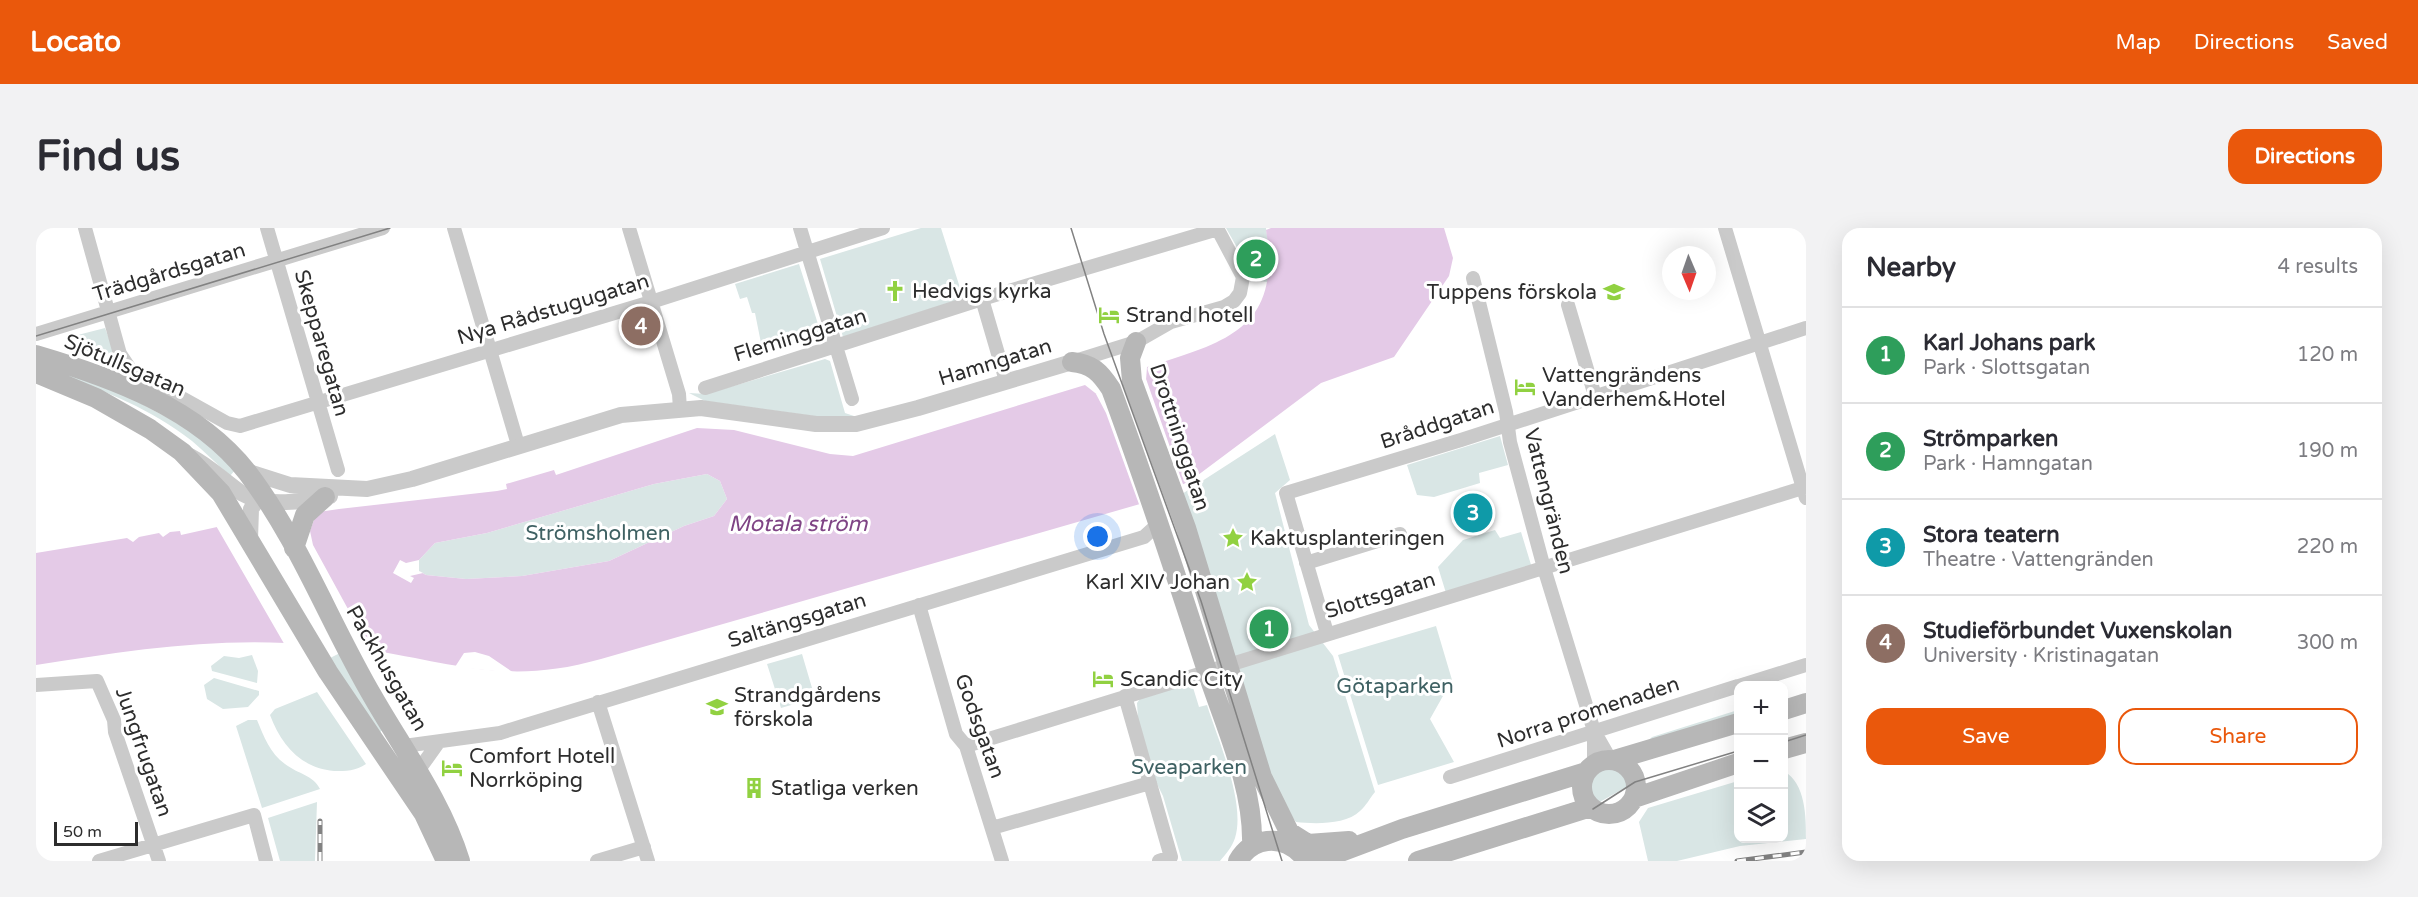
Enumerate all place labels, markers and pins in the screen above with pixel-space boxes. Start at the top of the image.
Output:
pin: 2 [1236,237,1276,282]
church icon: Hedvigs kyrka [883,279,907,303]
place label: Hedvigs kyrka [912,279,1052,304]
place label: Tuppens förskola [1427,280,1597,305]
school or university icon: Tuppens förskola [1602,280,1626,304]
hotel icon: Strand hotell [1097,303,1121,327]
place label: Strand hotell [1126,303,1254,328]
pin: 4 [622,304,660,348]
place label: Vattengrändens Vanderhem&Hotel [1542,363,1726,412]
hotel icon: Vattengrändens Vanderhem&Hotel [1513,375,1537,399]
pin: 3 [1454,490,1492,536]
place icon: Kaktusplanteringen [1221,526,1245,550]
place label: Kaktusplanteringen [1250,526,1445,551]
place label: Karl XIV Johan [1085,570,1230,595]
place icon: Karl XIV Johan [1235,570,1259,594]
pin: 1 [1250,606,1288,652]
hotel icon: Scandic City [1091,667,1115,691]
place label: Scandic City [1120,667,1243,692]
place label: Strandgårdens förskola [734,683,881,732]
school or university icon: Strandgårdens förskola [705,695,729,719]
place label: Comfort Hotell Norrköping [469,744,615,793]
hotel icon: Comfort Hotell Norrköping [440,756,464,780]
building icon: Statliga verken [742,776,766,800]
place label: Statliga verken [771,776,919,801]

